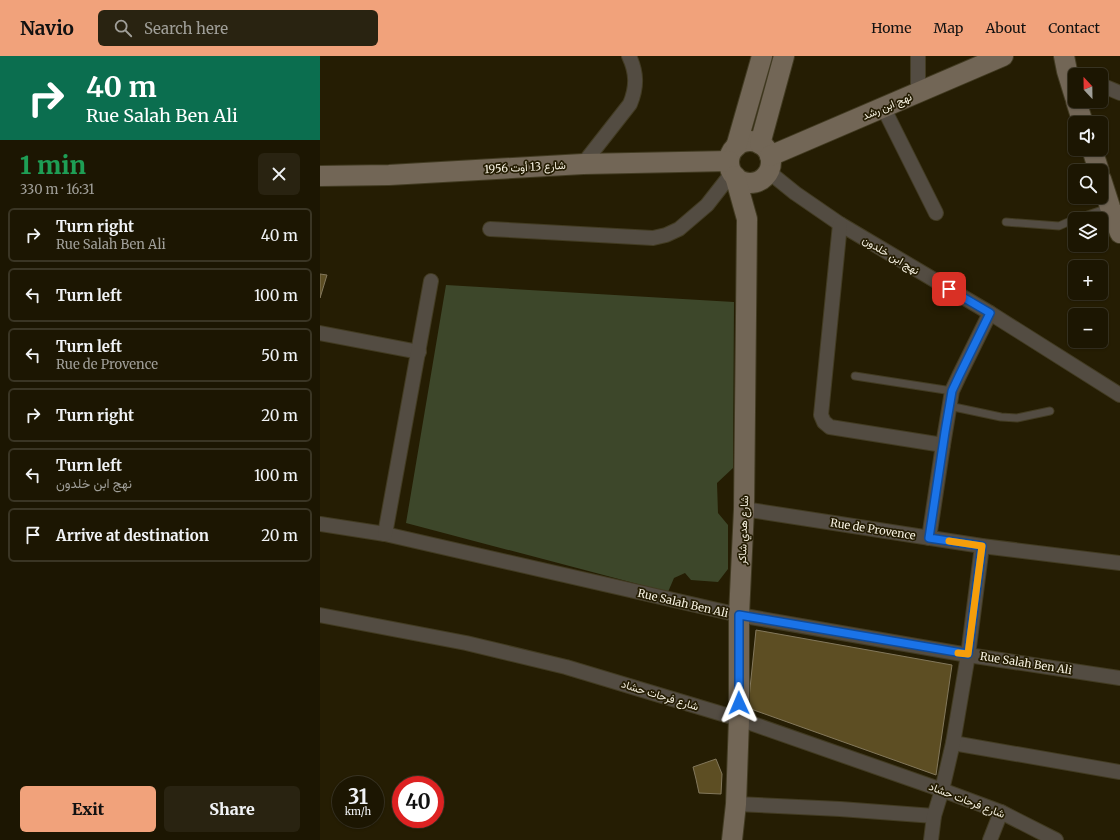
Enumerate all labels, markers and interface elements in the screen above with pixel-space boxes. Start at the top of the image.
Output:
search box [98,10,378,46]
text: Navio [20,16,74,40]
icon: search [112,17,134,39]
text: Search here [144,19,228,38]
text: Home [871,19,912,37]
text: Map [934,19,963,37]
text: About [985,19,1026,37]
text: Contact [1048,19,1100,37]
north arrow [1068,68,1108,108]
map controls [1068,68,1108,348]
text: 40 m [86,69,157,105]
icon: right [20,72,72,124]
street label: نهج ابن رشد [860,89,914,124]
text: Rue Salah Ben Ali [86,104,238,127]
button: sound [1068,116,1108,156]
text: 1 min [20,150,86,181]
button: close [258,153,300,195]
street label: شارع 13 أوت 1956 [484,158,567,177]
button: search [1068,164,1108,204]
text: 330 m · 16:31 [20,181,94,198]
button: layers [1068,212,1108,252]
text: Turn right [56,217,134,236]
icon: right [22,224,44,246]
text: 40 m [261,226,298,245]
street label: نهج ابن خلدون [859,232,922,278]
text: Rue Salah Ben Ali [56,236,166,253]
button: + [1068,260,1108,300]
pin [932,272,966,306]
icon: arrive [938,278,960,300]
icon: left [22,284,44,306]
text: Turn left [56,286,122,305]
text: 100 m [254,286,298,305]
button: − [1068,308,1108,348]
text: Turn left [56,337,122,356]
icon: left [22,344,44,366]
text: 50 m [261,346,298,365]
text: Rue de Provence [56,356,158,373]
icon: right [22,404,44,426]
text: Turn right [56,406,134,425]
text: 20 m [261,406,298,425]
text: Turn left [56,456,122,475]
icon: left [22,464,44,486]
text: 100 m [254,466,298,485]
text: نهج ابن خلدون [56,475,132,492]
street label: شارع هدي شاكر [735,495,754,566]
street label: Rue de Provence [829,515,917,543]
icon: arrive [22,524,44,546]
text: Arrive at destination [56,526,209,545]
text: 20 m [261,526,298,545]
street label: Rue Salah Ben Ali [636,586,730,620]
street label: Rue Salah Ben Ali [979,649,1073,677]
street label: شارع فرحات حشاد [619,677,701,715]
position arrow [718,682,760,724]
speed limit sign: 40 [392,776,444,828]
street label: شارع فرحات حشاد [927,779,1007,822]
text: 31 [348,784,368,809]
button: Exit [20,786,156,832]
button: Share [164,786,300,832]
text: km/h [345,805,371,818]

